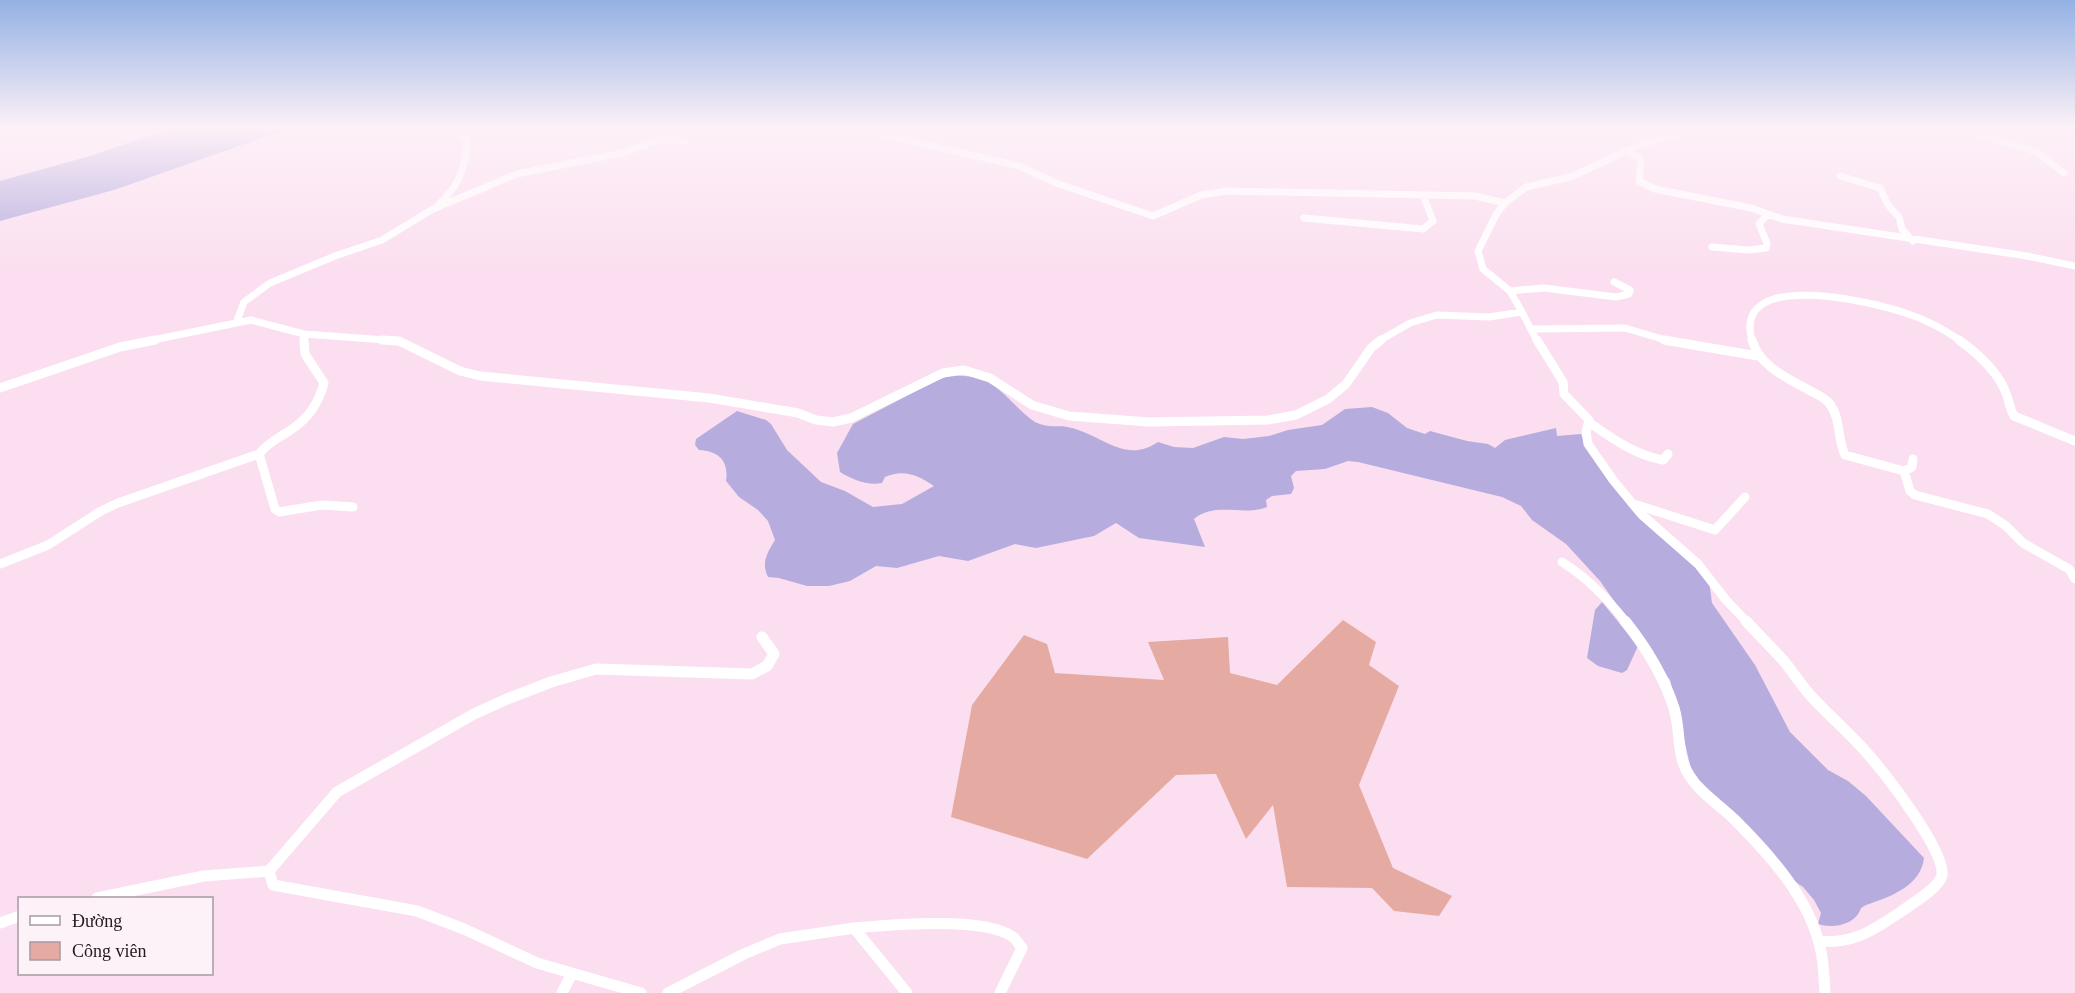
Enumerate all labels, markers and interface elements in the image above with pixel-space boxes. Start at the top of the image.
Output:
legend [18,897,213,975]
text: Đường [72,911,122,931]
text: Công viên [72,941,147,961]

